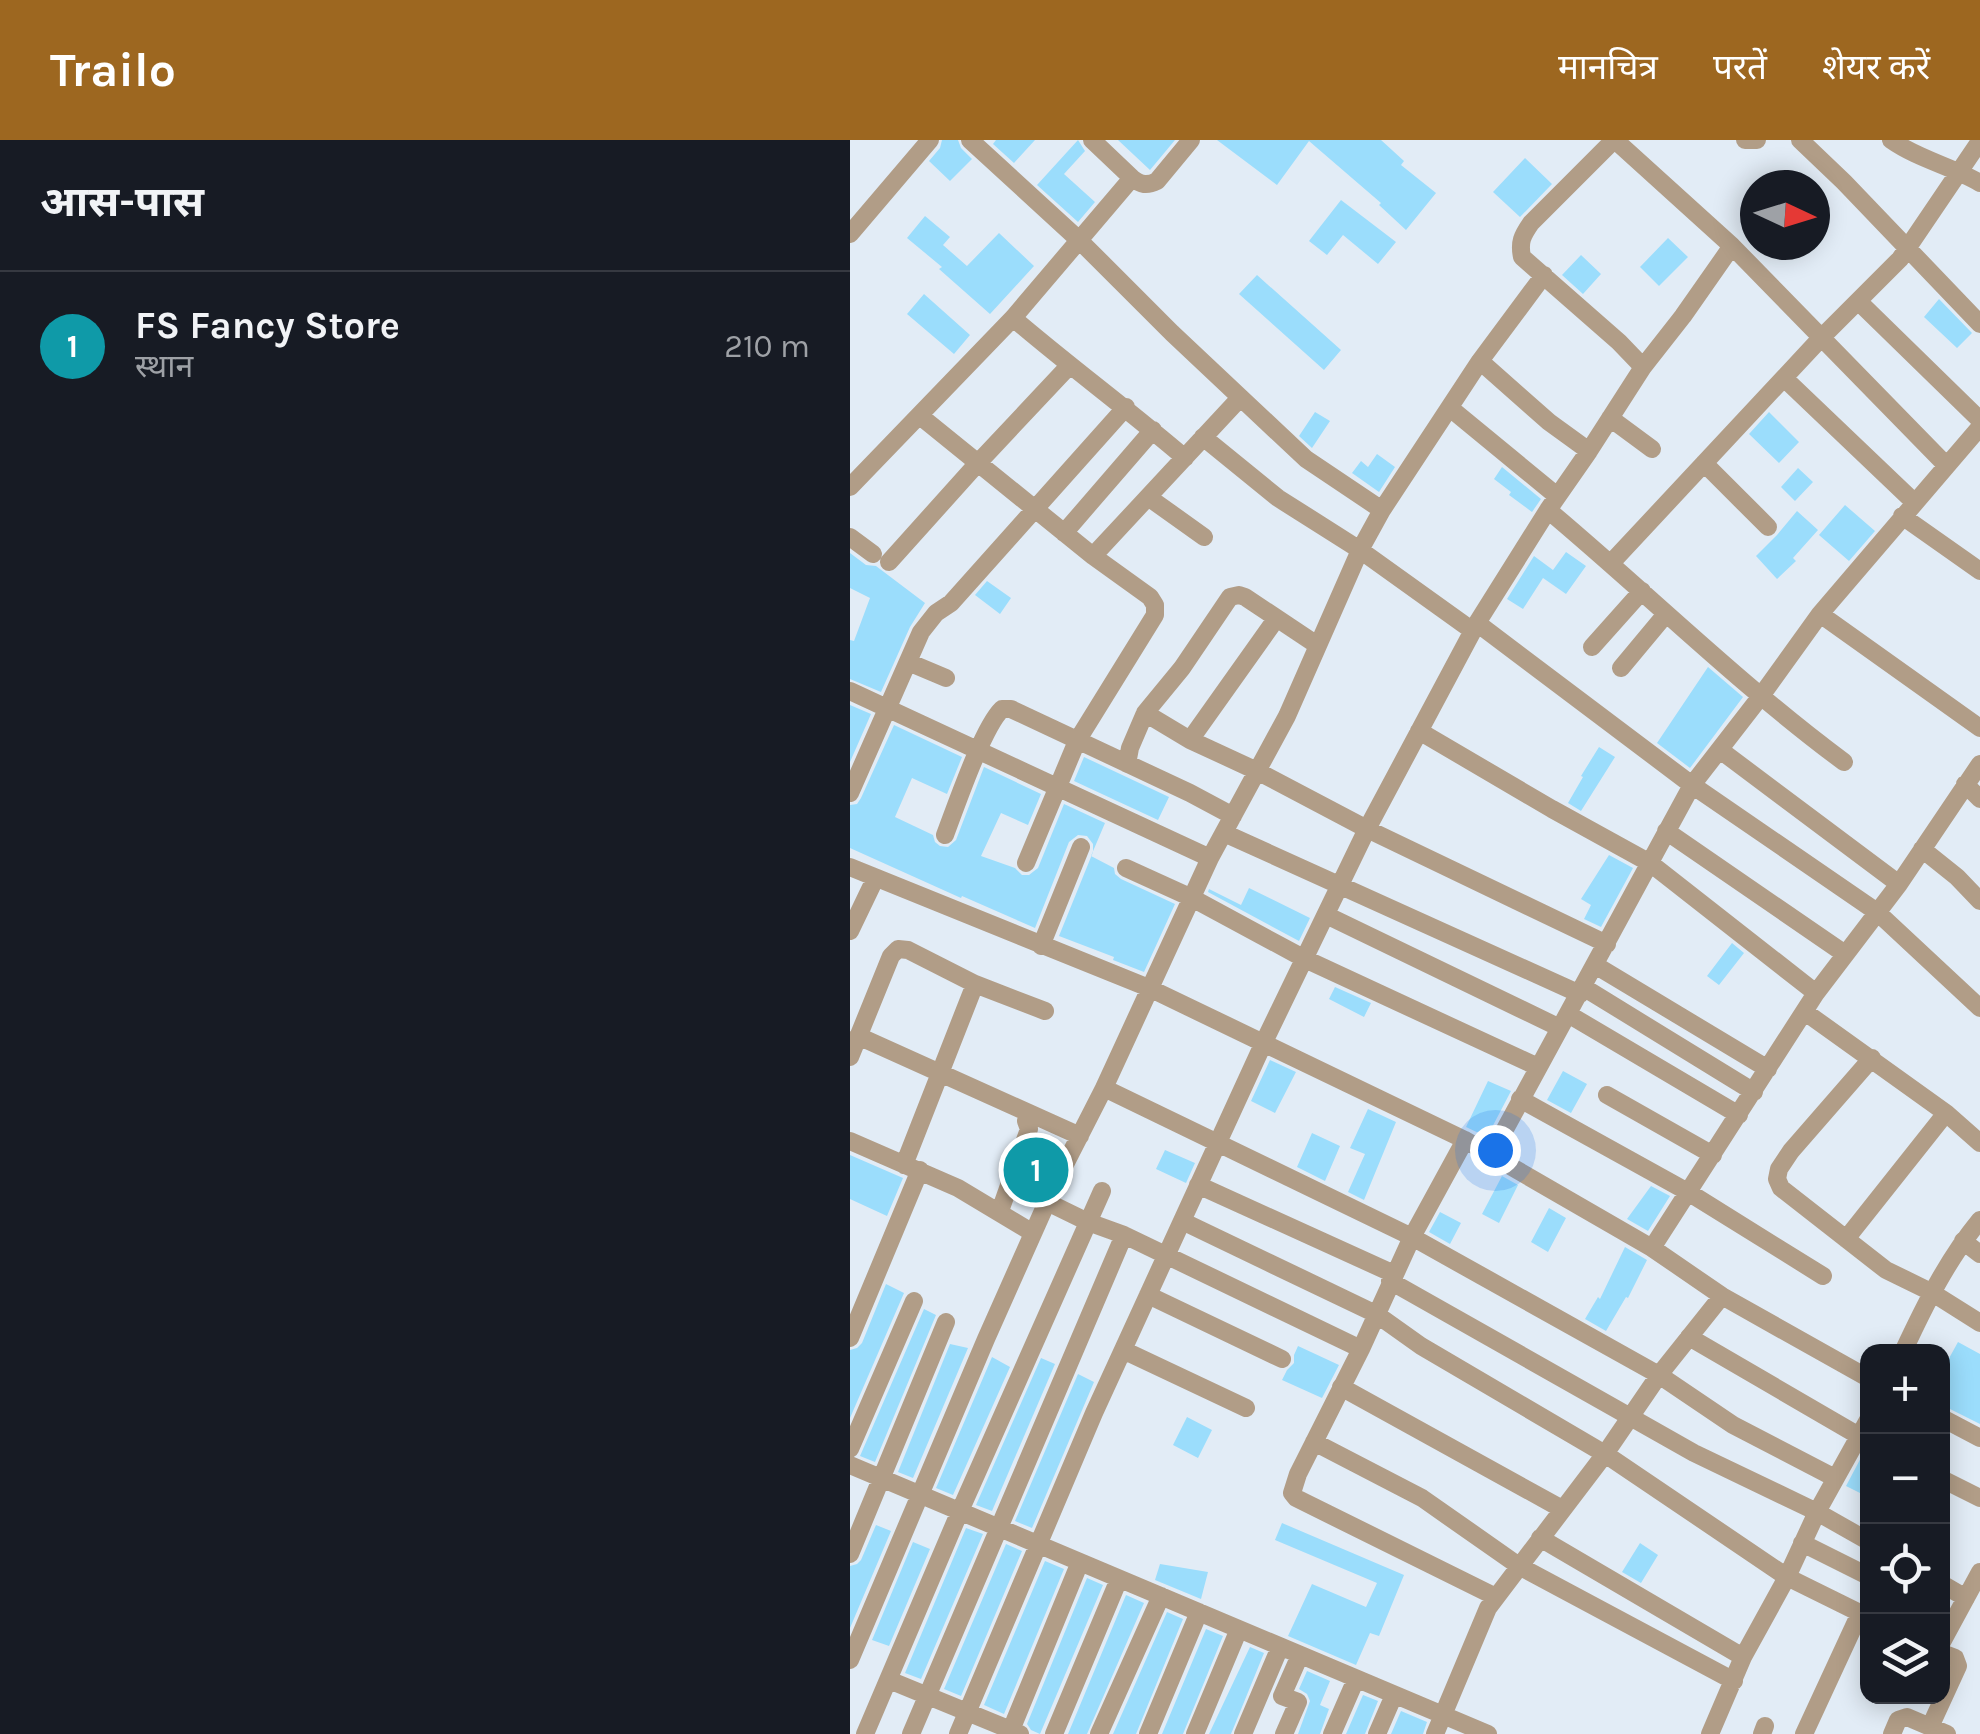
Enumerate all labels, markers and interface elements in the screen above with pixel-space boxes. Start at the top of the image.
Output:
text: Trailo [50,42,176,98]
text: मानचित्र [1558,47,1658,88]
text: परतें [1713,47,1767,88]
text: शेयर करें [1822,47,1930,88]
north arrow [1740,170,1830,260]
text: आस-पास [40,177,204,227]
text: FS Fancy Store [135,303,400,348]
text: 1 [67,328,78,365]
text: 210 m [724,328,810,365]
text: स्थान [135,348,193,385]
your location [1470,1125,1521,1176]
pin: 1 [1004,1132,1068,1208]
map controls [1860,1344,1950,1704]
button: + [1860,1344,1950,1434]
button: − [1860,1434,1950,1524]
button: locate [1860,1524,1950,1614]
button: layers [1860,1614,1950,1704]

